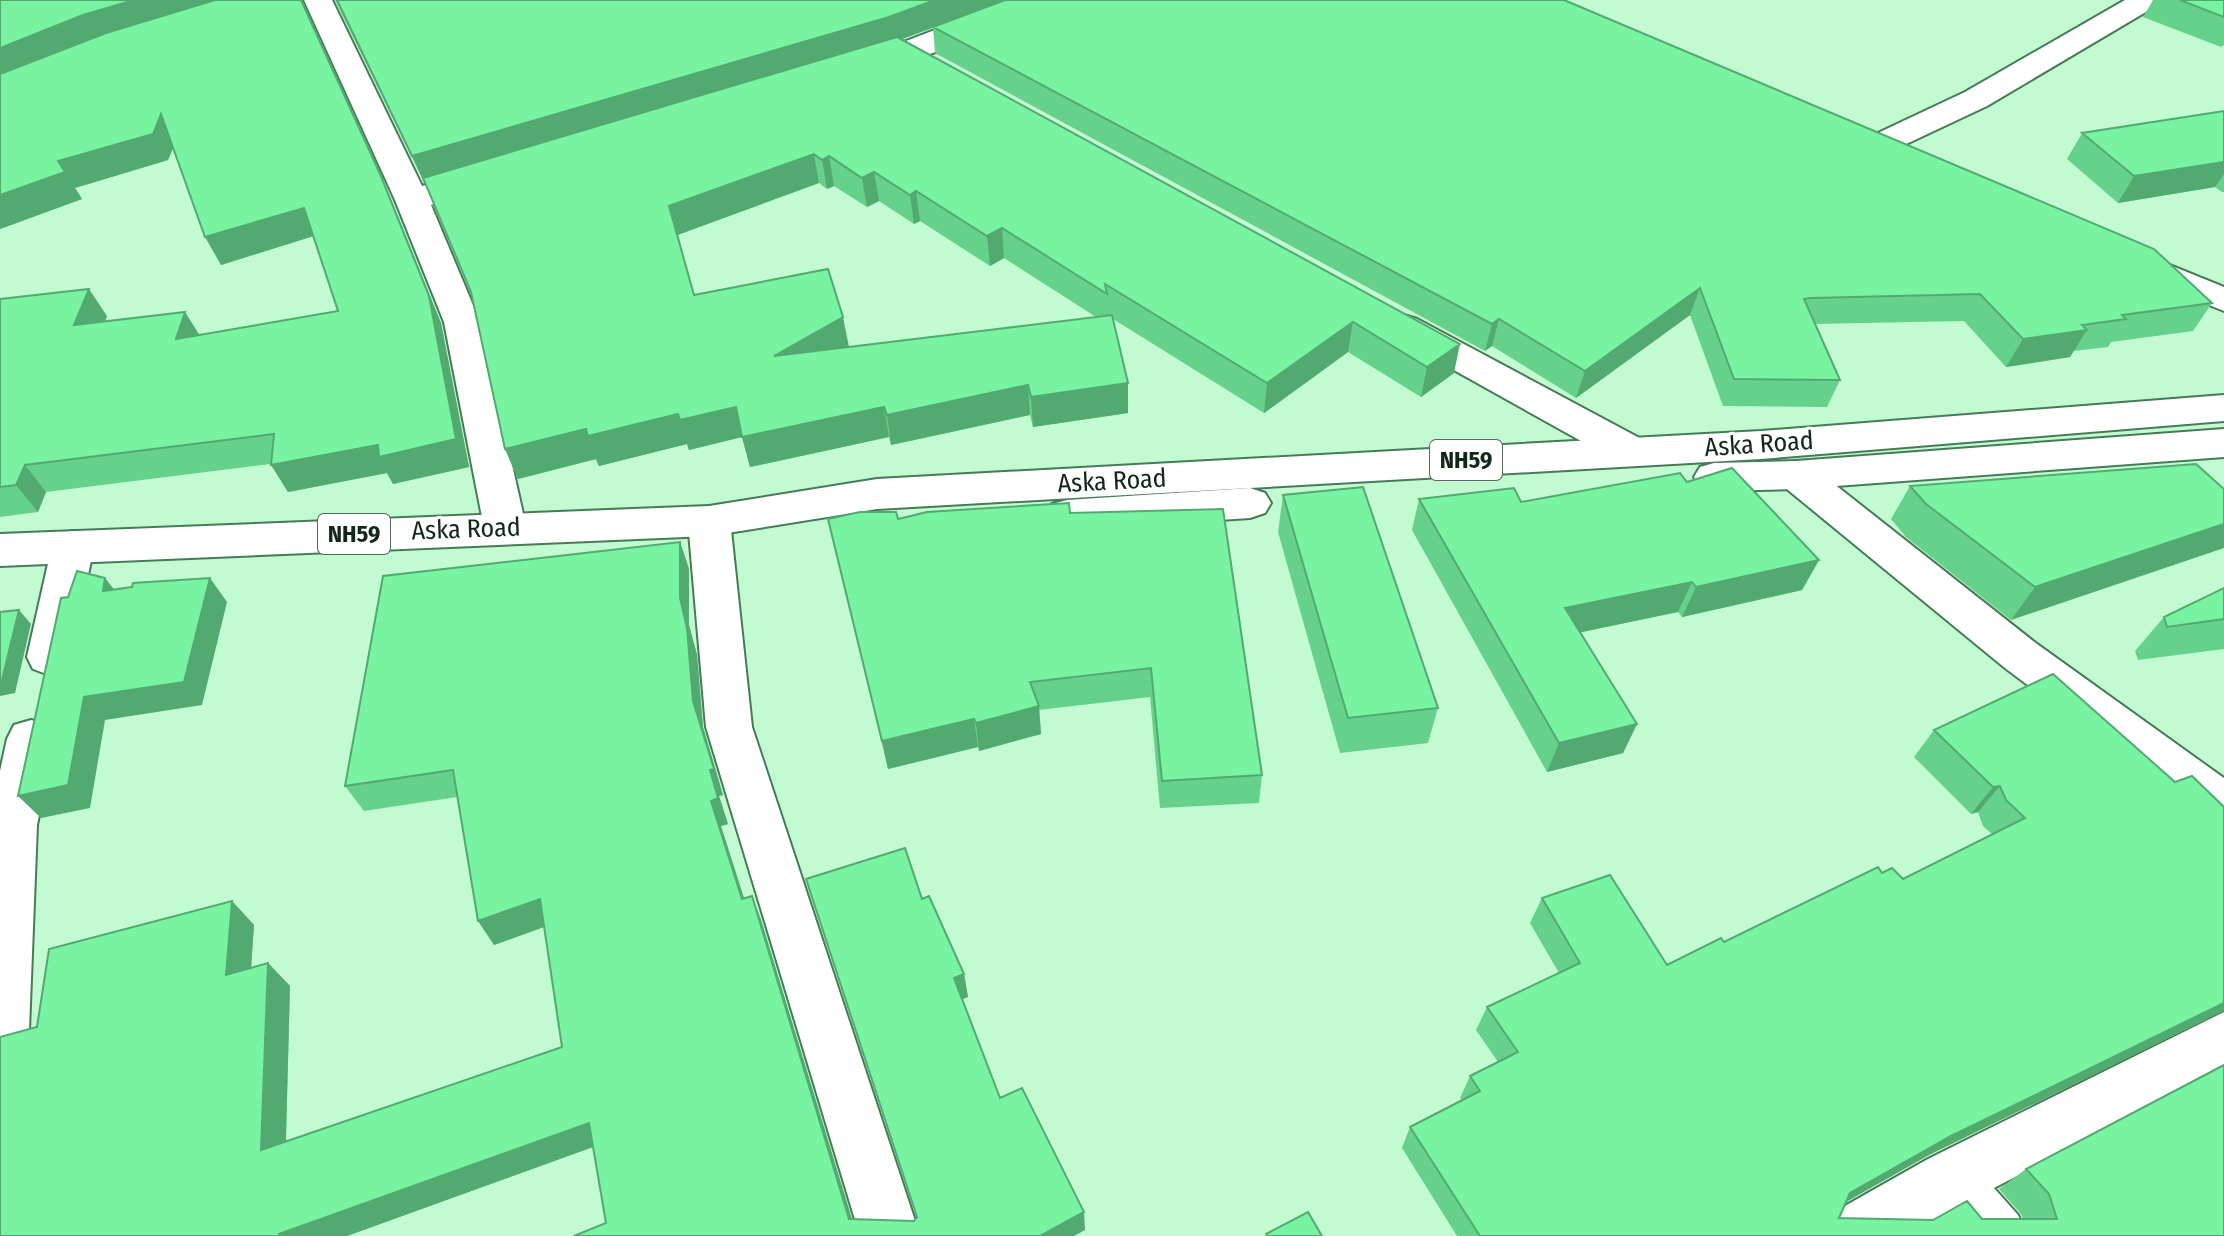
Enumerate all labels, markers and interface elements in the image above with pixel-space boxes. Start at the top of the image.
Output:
street label: Aska Road [1703,425,1815,463]
road number: NH59 [1430,440,1502,480]
street label: Aska Road [1057,463,1167,499]
street label: Aska Road [411,512,521,546]
road number: NH59 [318,514,390,554]

